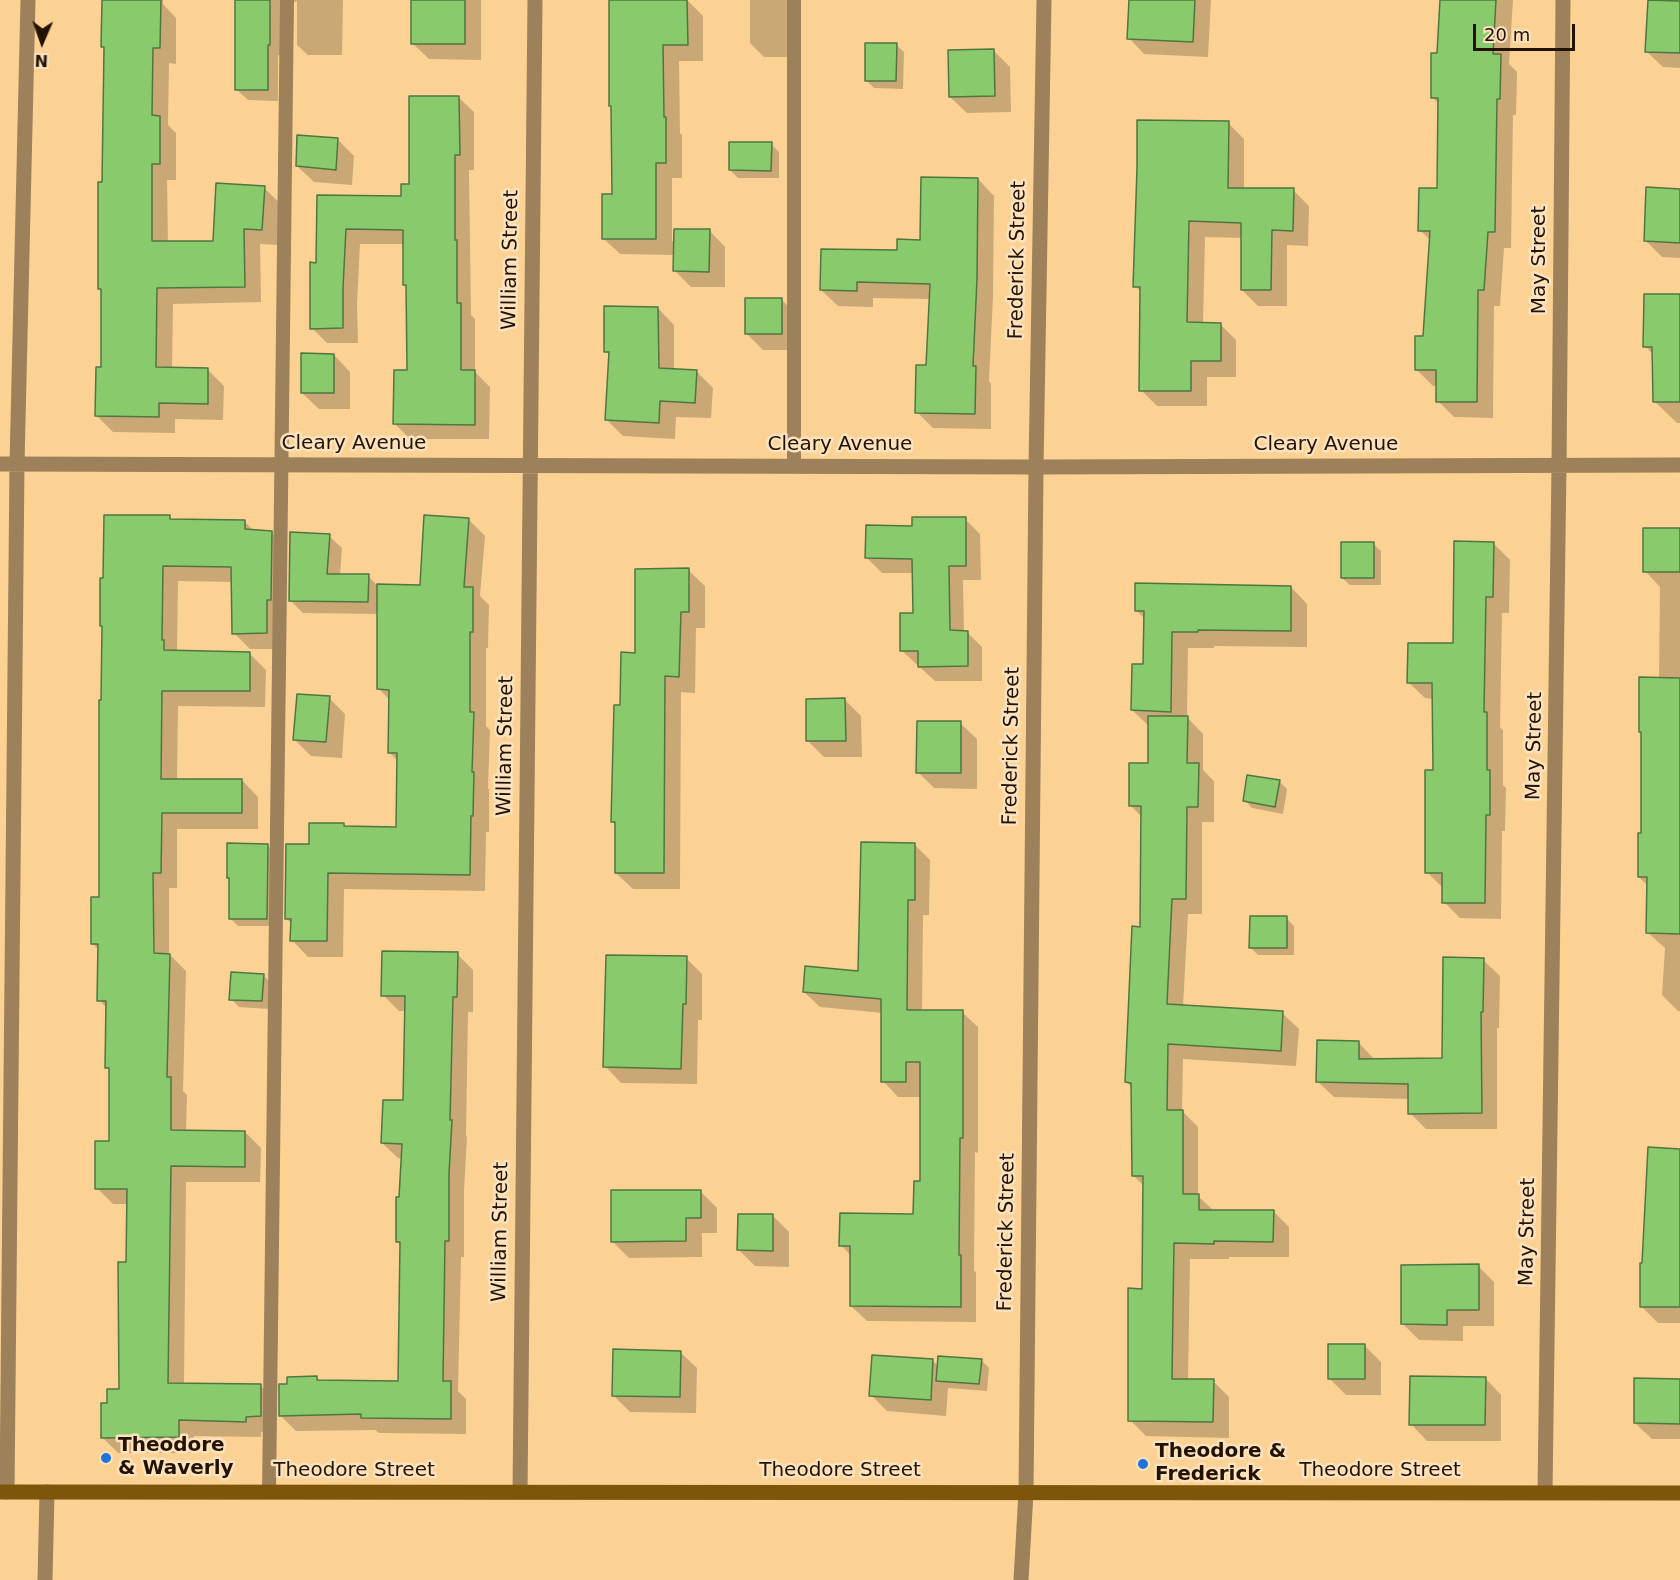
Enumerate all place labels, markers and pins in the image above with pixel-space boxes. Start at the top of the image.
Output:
place label: Theodore & Waverly [118,1434,234,1481]
place label: Theodore & Frederick [1155,1440,1286,1487]
marker: Theodore & Waverly [99,1451,113,1465]
marker: Theodore & Frederick [1136,1457,1150,1471]

